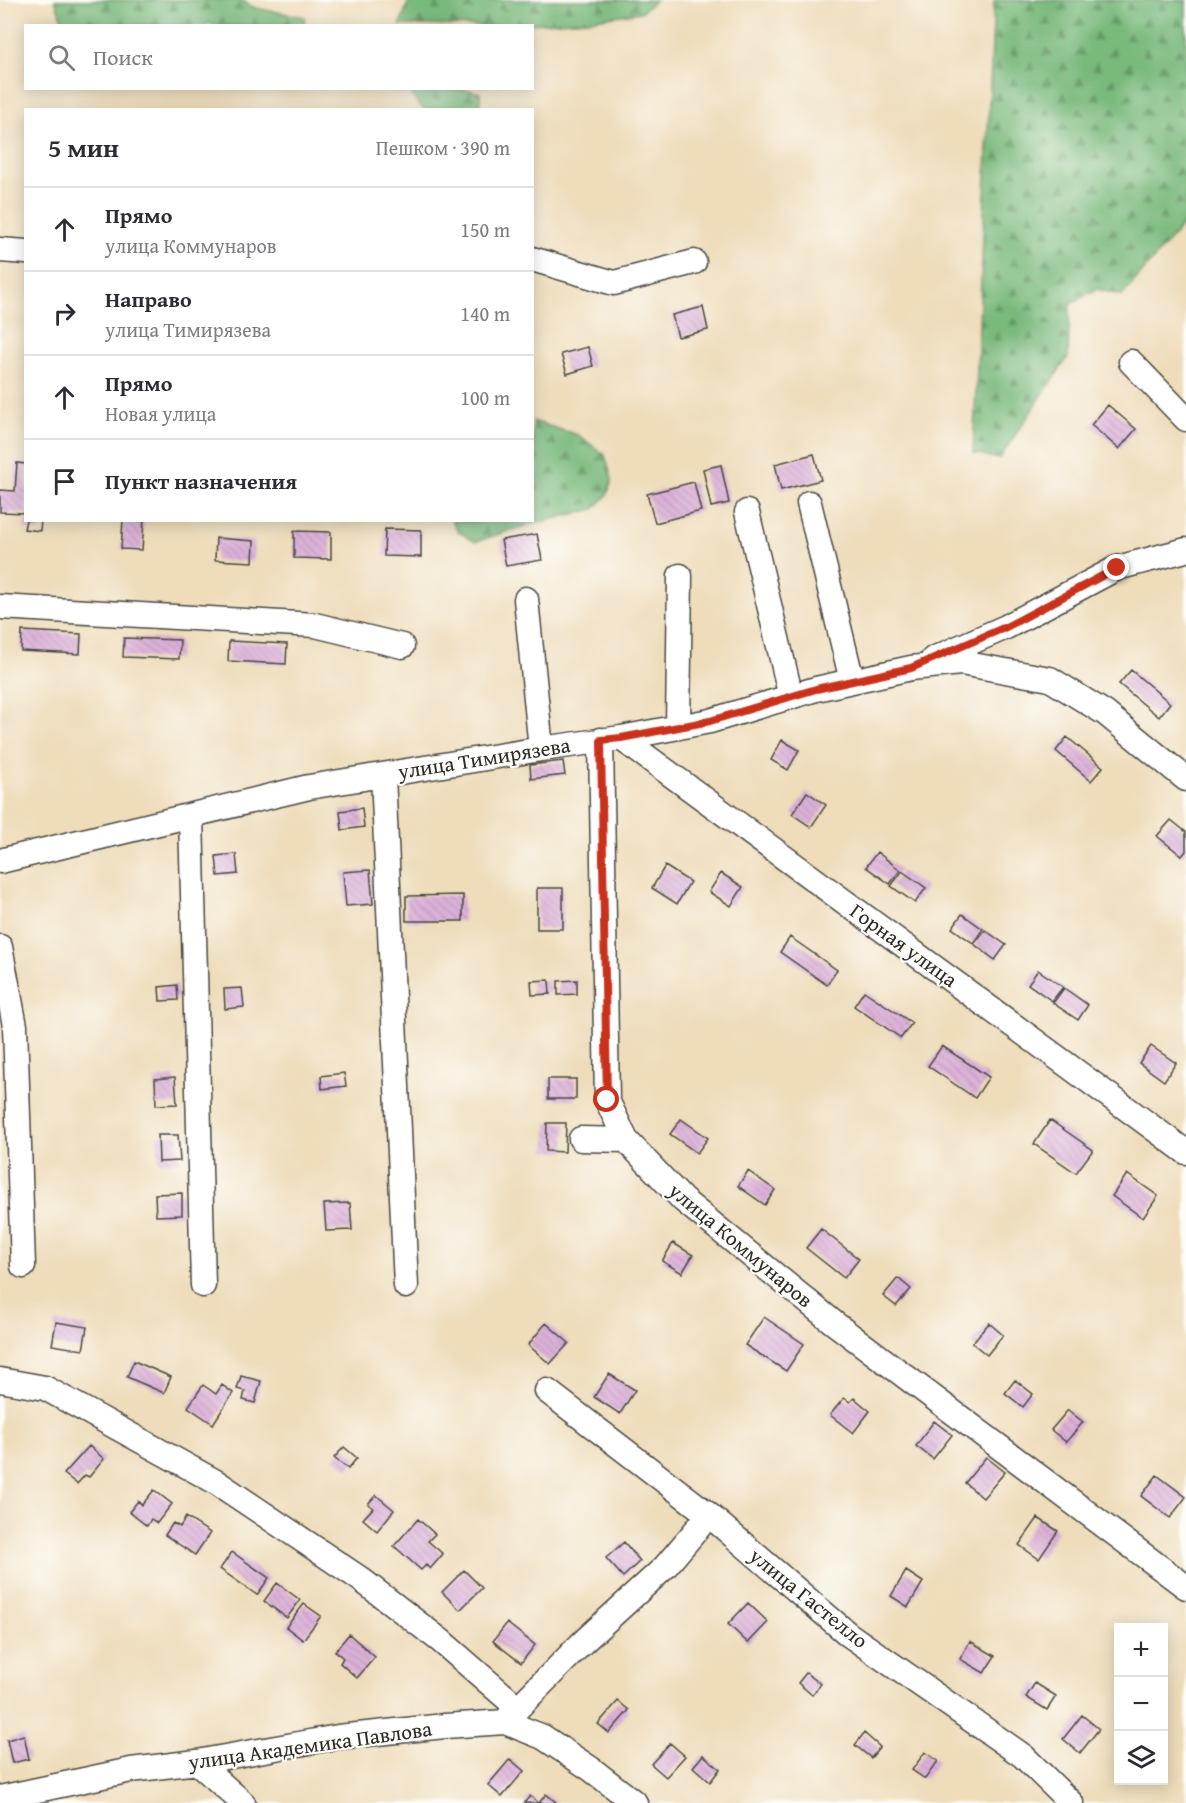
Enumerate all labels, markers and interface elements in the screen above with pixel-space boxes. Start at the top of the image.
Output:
search box [24,24,534,90]
icon: search [45,41,78,74]
text: Поиск [93,41,153,73]
text: 5 мин [48,128,119,167]
text: Пешком · 390 m [376,133,510,162]
text: Прямо [105,199,172,231]
icon: ahead [48,213,81,246]
text: 150 m [460,215,510,244]
text: улица Коммунаров [105,231,277,260]
text: Направо [105,283,192,315]
icon: right [48,297,81,330]
text: 140 m [460,299,510,328]
text: улица Тимирязева [105,315,271,344]
text: Прямо [105,367,172,399]
icon: ahead [48,381,81,414]
text: 100 m [460,383,510,412]
text: Новая улица [105,399,216,428]
icon: arrive [48,465,81,498]
text: Пункт назначения [105,465,297,497]
route end [1103,554,1129,580]
street label: улица Тимирязева [395,729,572,787]
street label: Горная улица [844,895,964,995]
route start [593,1086,619,1112]
street label: улица Коммунаров [661,1175,820,1315]
street label: улица Гастелло [742,1540,875,1656]
map controls [1114,1623,1168,1785]
button: + [1114,1623,1168,1677]
button: − [1114,1677,1168,1731]
street label: улица Академика Павлова [185,1713,434,1778]
button: layers [1114,1731,1168,1785]

